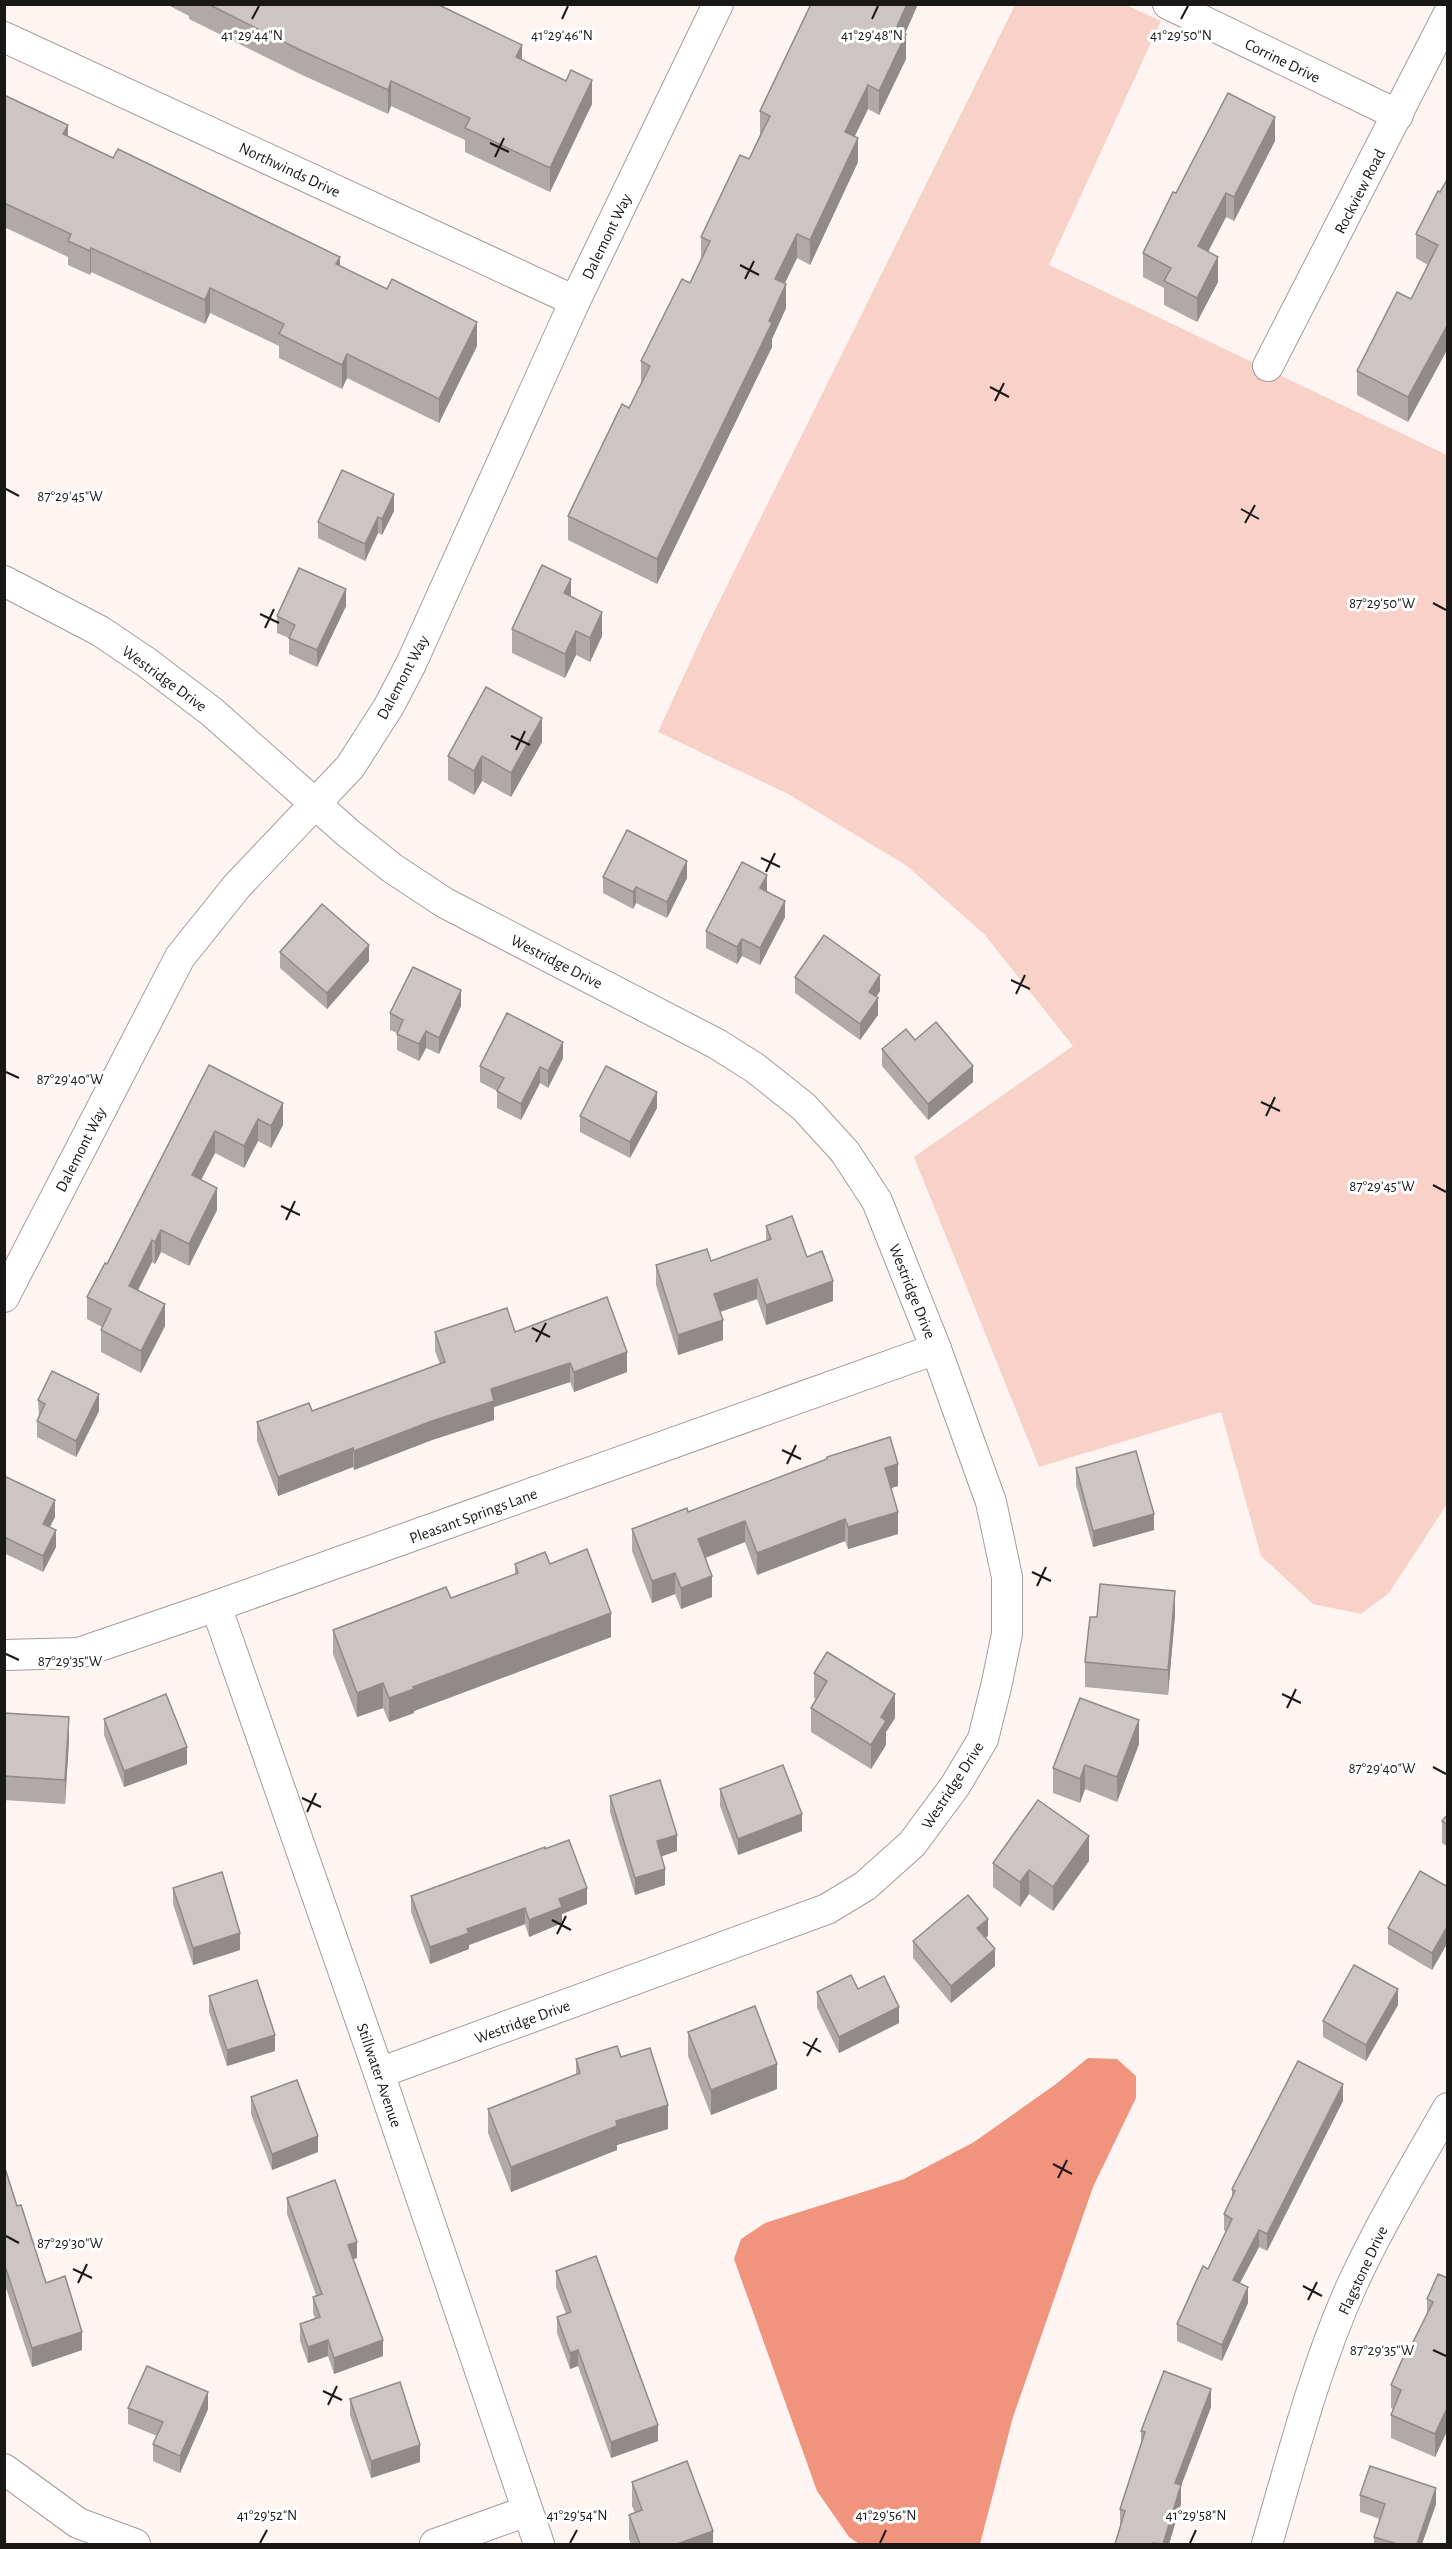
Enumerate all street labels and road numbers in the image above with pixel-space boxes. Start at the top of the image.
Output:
street label: Corrine Drive [1242,36,1323,86]
street label: Northwinds Drive [237,139,343,200]
street label: Rockview Road [1332,146,1388,236]
street label: Dalemont Way [579,191,635,282]
street label: Dalemont Way [374,633,433,723]
street label: Westridge Drive [119,643,210,715]
street label: Westridge Drive [508,932,605,992]
street label: Dalemont Way [53,1104,110,1195]
street label: Westridge Drive [886,1242,938,1341]
street label: Pleasant Springs Lane [407,1485,539,1547]
street label: Westridge Drive [919,1739,987,1832]
street label: Westridge Drive [472,1997,572,2047]
street label: Stillwater Avenue [354,2021,404,2129]
street label: Flagstone Drive [1335,2223,1390,2317]

